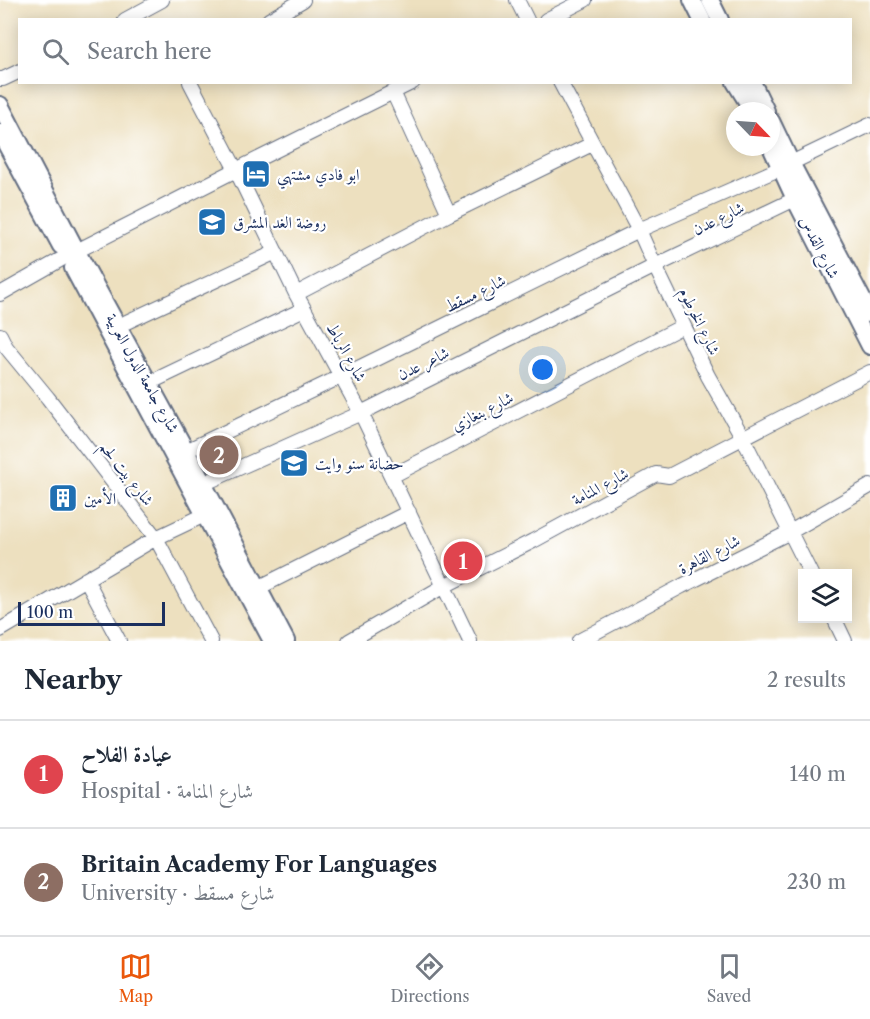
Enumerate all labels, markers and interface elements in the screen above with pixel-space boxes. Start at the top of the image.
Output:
search box [18,18,852,84]
icon: search [39,35,72,68]
text: Search here [87,38,212,65]
north arrow [726,102,780,156]
hotel icon: ابو فادي مشتهي [240,158,272,190]
place label: ابو فادي مشتهي [277,164,359,190]
street label: شارع عدن [689,197,749,243]
school or university icon: روضة الغد المشرق [196,206,228,238]
place label: روضة الغد المشرق [233,212,326,233]
street label: شارع القدس [792,212,844,284]
street label: شارع مسقط [441,270,511,320]
street label: شارع الخرطوم [671,284,725,360]
street label: شارع جامعة الدول العربية [98,310,184,438]
street label: شارع الرباط [319,319,371,387]
street label: شاعر عدن [394,342,453,386]
your location [528,355,557,384]
street label: شارع بنغازي [448,387,518,439]
pin: 2 [200,432,238,478]
street label: شارع بيت لحم [91,437,158,513]
school or university icon: حضانة سنو وايت [278,447,310,479]
place label: حضانة سنو وايت [315,453,404,474]
street label: شارع المنامة [568,463,634,513]
building icon: الأمين [47,482,79,514]
place label: الأمين [84,487,116,508]
street label: شارع القاهرة [675,530,745,582]
pin: 1 [444,538,482,584]
map controls [798,569,852,623]
button: layers [798,569,852,623]
scale bar [18,599,165,626]
text: 100 m [27,602,73,622]
text: Nearby [24,664,122,696]
text: 2 results [767,668,846,692]
text: عيادة الفلاح [81,741,172,768]
text: 1 [39,762,48,786]
text: 140 m [789,762,846,786]
text: Hospital · شارع المنامة [81,779,253,803]
text: Britain Academy For Languages [81,851,437,878]
text: 2 [38,870,49,894]
text: 230 m [787,870,846,894]
text: University · شارع مسقط [81,881,275,905]
tab: Map [119,950,153,1006]
tab: Directions [390,950,469,1006]
tab: Saved [707,950,751,1006]

